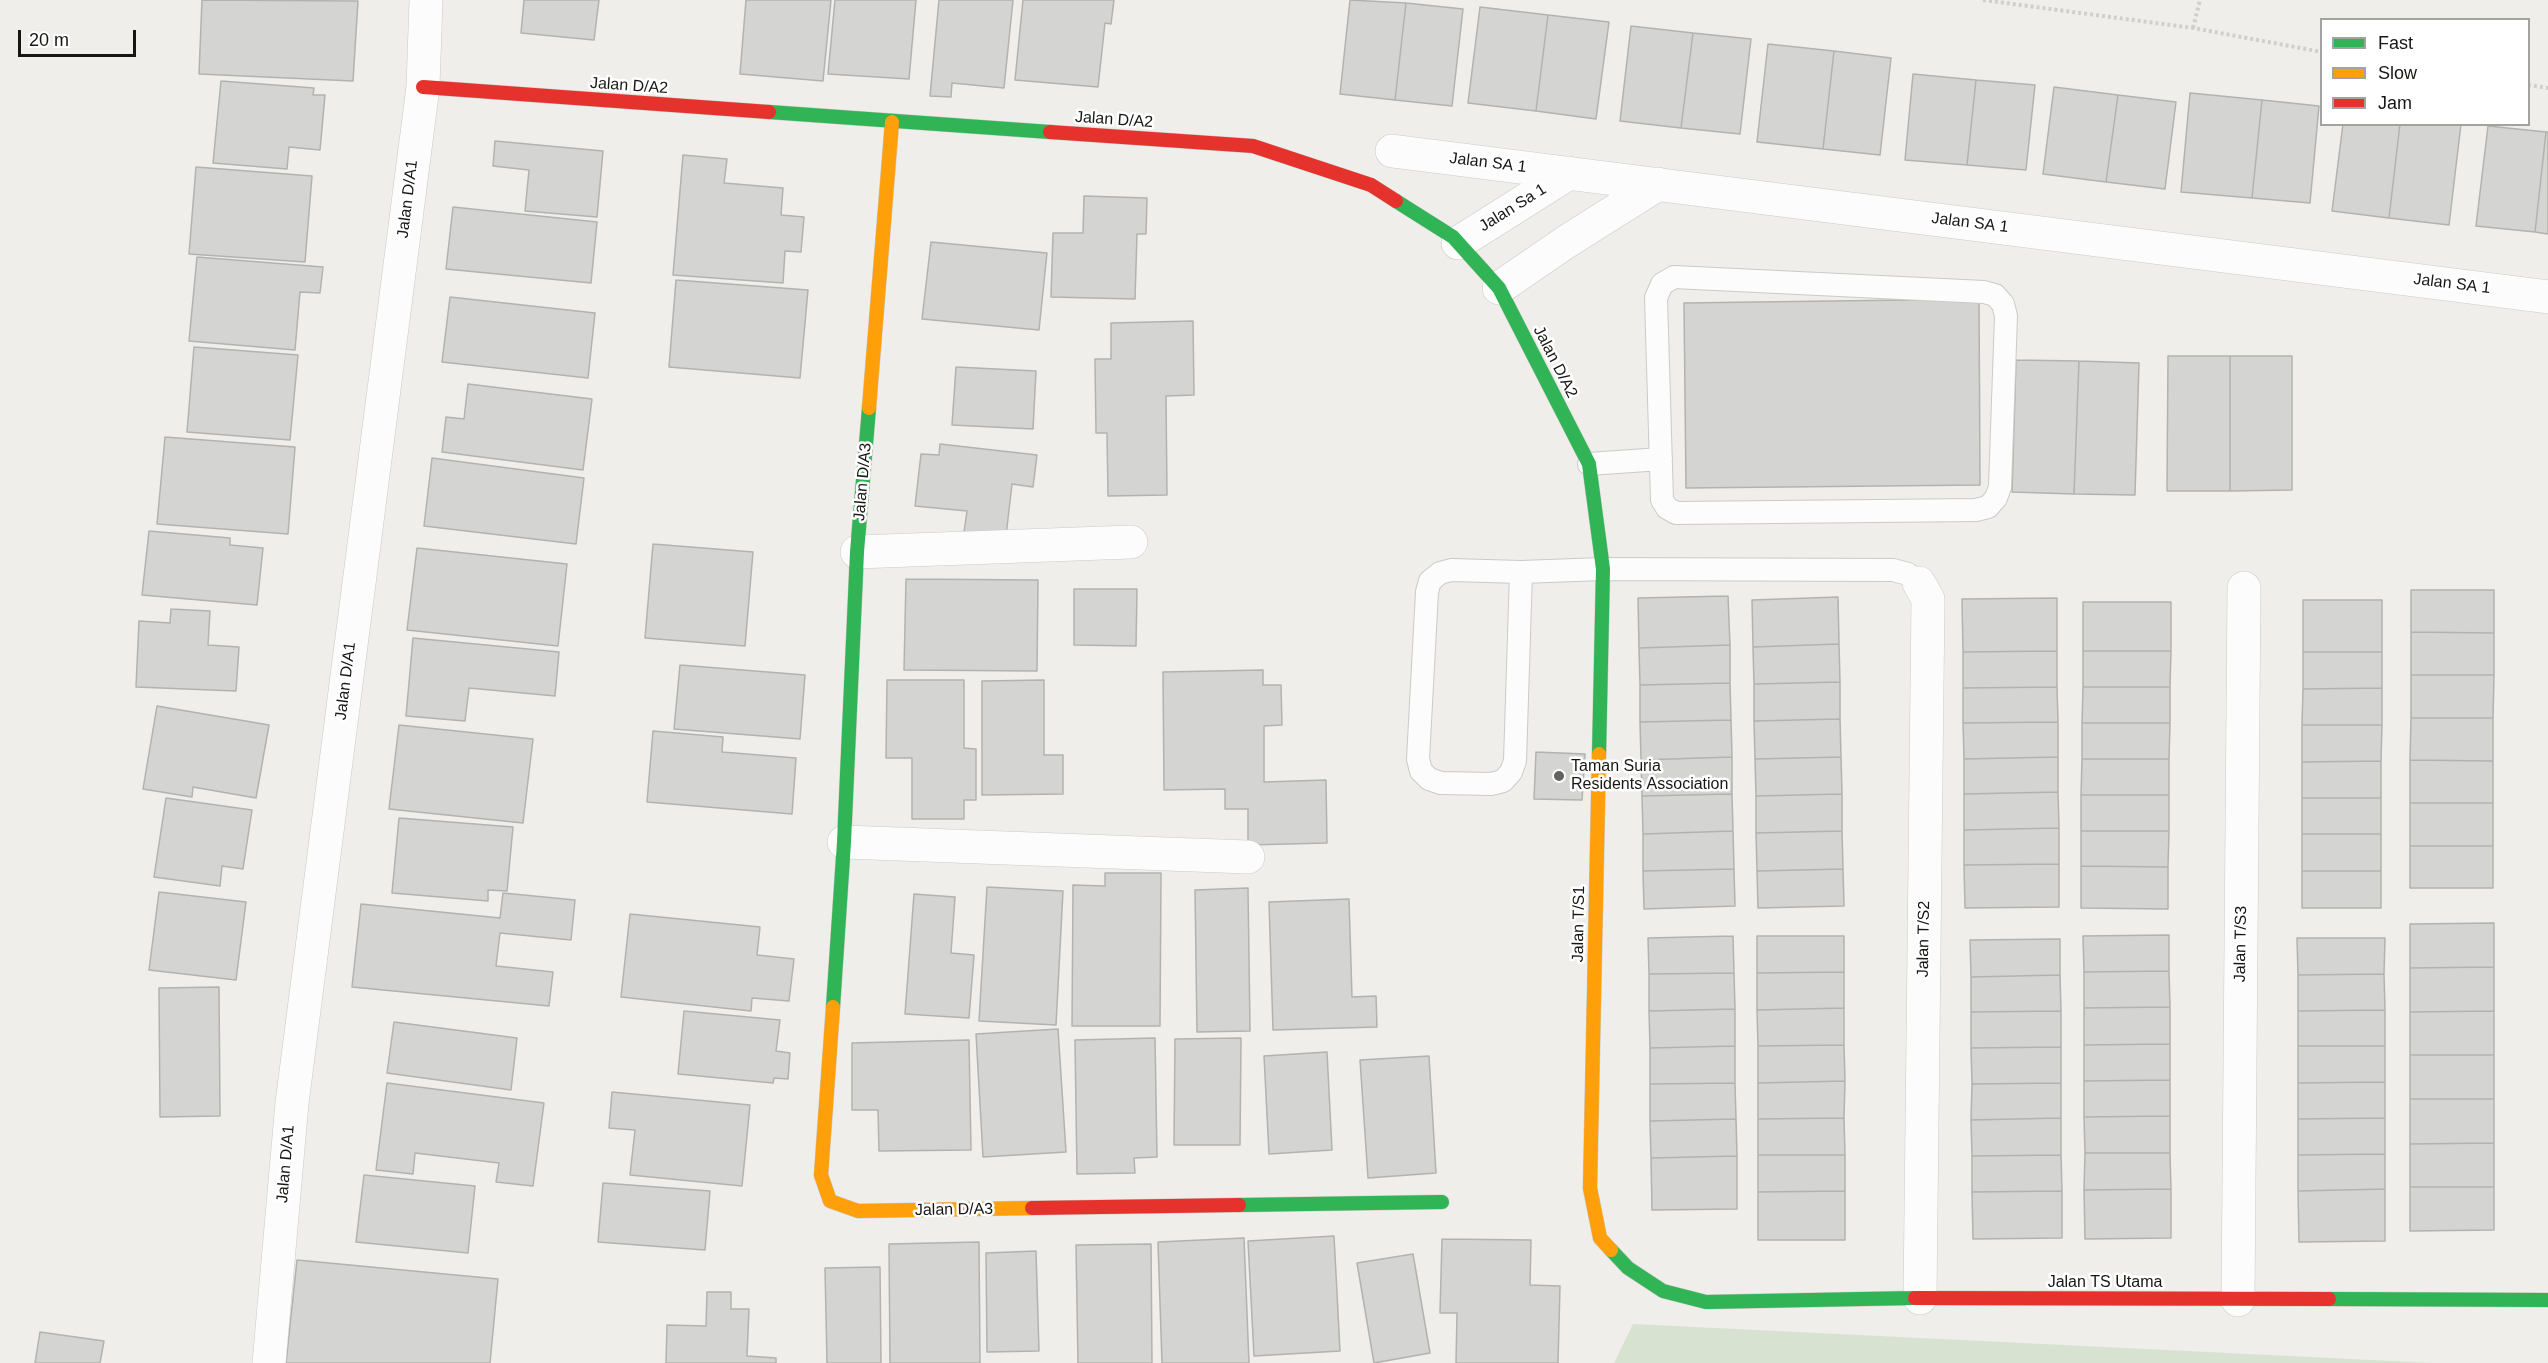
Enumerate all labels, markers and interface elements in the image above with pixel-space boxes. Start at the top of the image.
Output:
scale bar [21,18,140,56]
legend [2320,18,2530,126]
text: 20 m [29,30,69,50]
text: Fast [2378,33,2413,53]
text: Slow [2378,63,2417,83]
street label: Jalan D/A2 [589,74,669,98]
text: Jam [2378,93,2412,113]
street label: Jalan D/A2 [1074,108,1154,132]
street label: Jalan SA 1 [1448,149,1528,177]
street label: Jalan D/A1 [394,159,422,239]
street label: Jalan Sa 1 [1476,180,1550,236]
street label: Jalan SA 1 [1930,209,2010,237]
street label: Jalan SA 1 [2412,270,2492,298]
street label: Jalan D/A2 [1529,323,1581,401]
street label: Jalan D/A3 [850,442,876,522]
street label: Jalan D/A1 [332,641,360,721]
place label: Taman Suria Residents Association [1571,757,1728,795]
marker: Taman Suria Residents Association [1552,769,1566,783]
street label: Jalan T/S1 [1569,886,1589,962]
street label: Jalan T/S2 [1914,901,1934,977]
street label: Jalan T/S3 [2231,906,2251,982]
street label: Jalan D/A1 [273,1124,299,1204]
street label: Jalan D/A3 [915,1200,993,1220]
street label: Jalan TS Utama [2048,1273,2162,1293]

